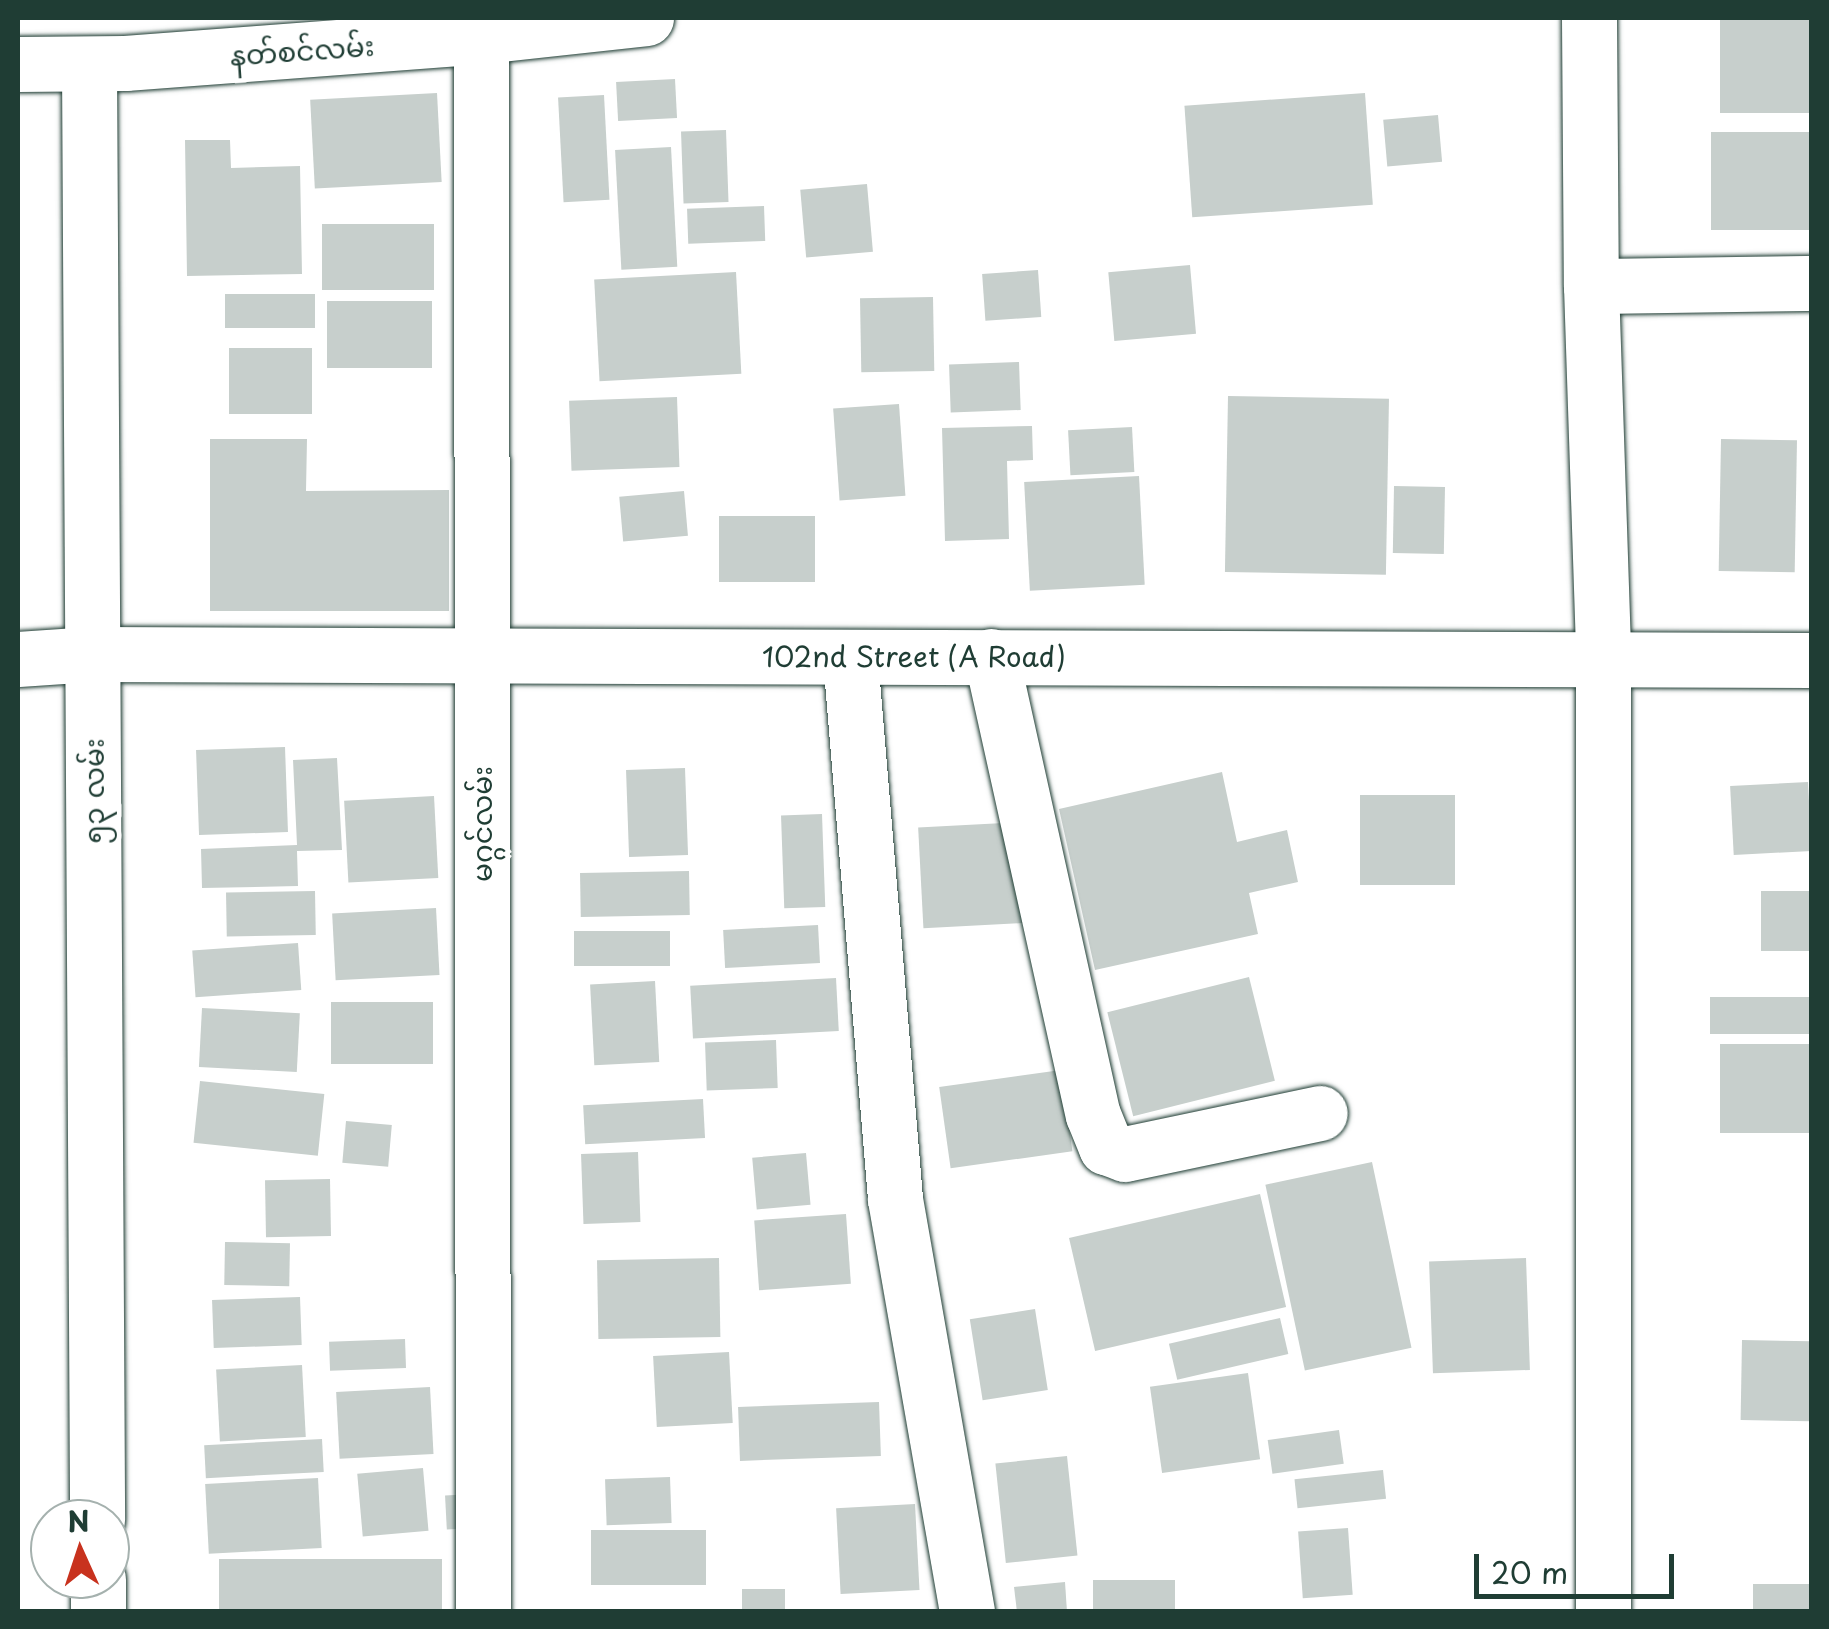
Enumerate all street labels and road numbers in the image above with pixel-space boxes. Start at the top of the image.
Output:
street label: နတ်စင်လမ်း [229,28,375,72]
street label: 102nd Street (A Road) [761,639,1067,673]
street label: ၅၃ လမ်း [76,738,110,844]
street label: မဂ္ဂင်လမ်း [464,766,498,882]

